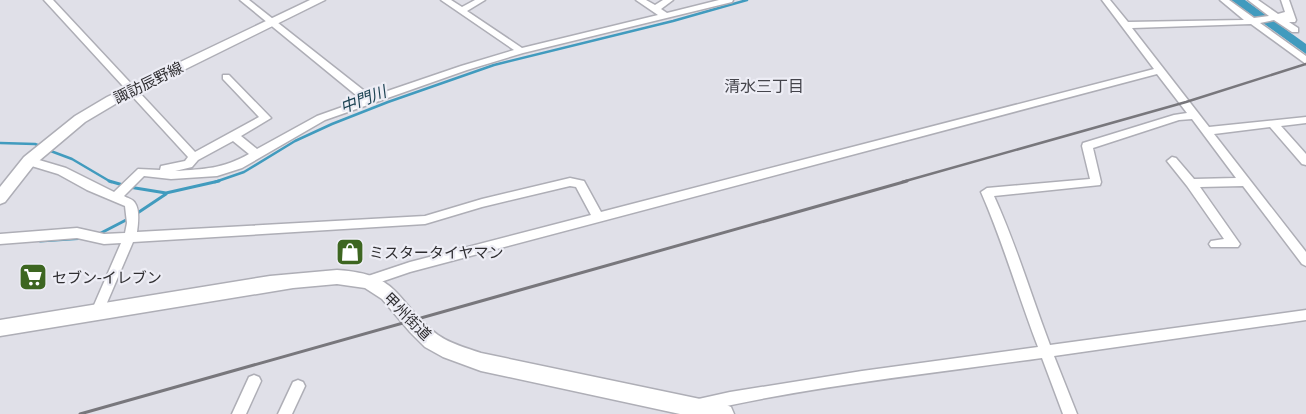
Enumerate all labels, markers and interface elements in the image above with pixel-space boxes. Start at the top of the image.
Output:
street label: 諏訪辰野線 [110,57,186,107]
district label: 清水三丁目 [724,75,804,97]
water label: 中門川 [337,79,391,118]
shop icon: ミスタータイヤマン [335,237,365,267]
place label: ミスタータイヤマン [369,242,504,262]
supermarket icon: セブン-イレブン [18,262,48,292]
place label: セブン-イレブン [52,267,162,287]
street label: 甲州街道 [380,288,436,344]

